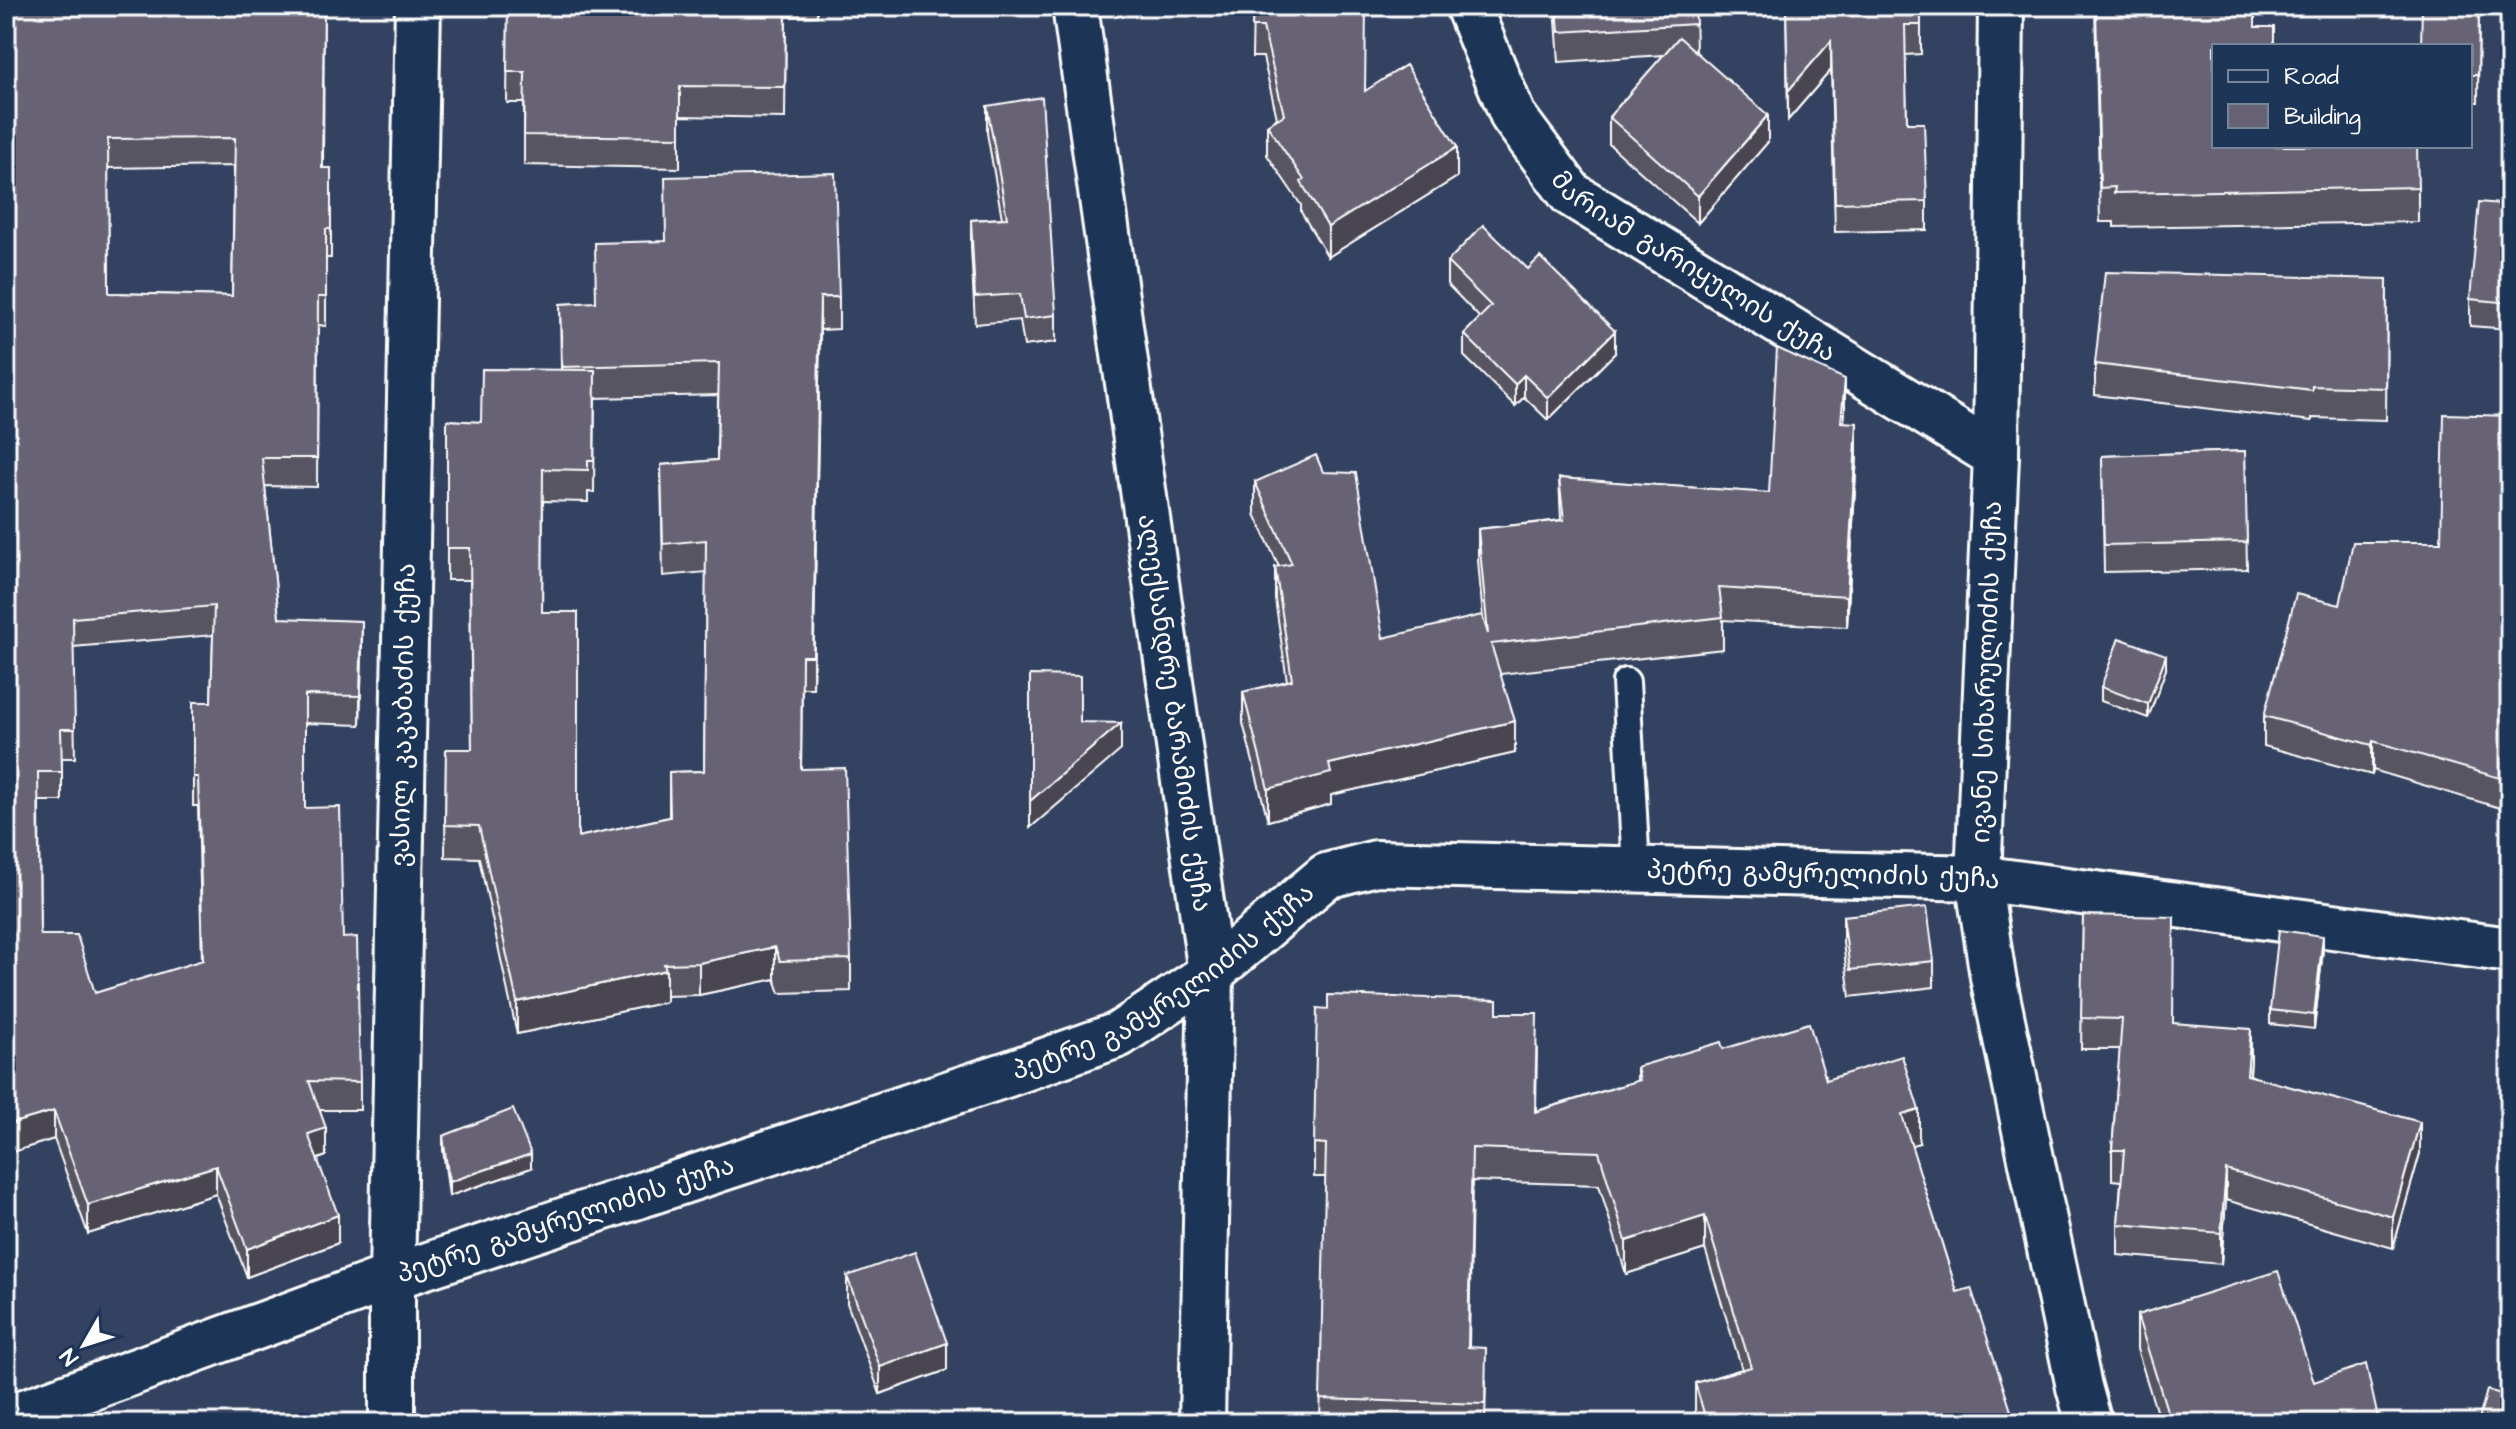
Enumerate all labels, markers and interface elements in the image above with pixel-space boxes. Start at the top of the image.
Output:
legend [2212,44,2472,148]
text: Road [2284,60,2339,94]
text: Building [2284,100,2361,135]
street label: მარიამ გარიყულის ქუჩა [1542,164,1843,371]
street label: ივანე სიხარულიძის ქუჩა [1963,500,2011,844]
street label: ალექსანდრე ბარამიძის ქუჩა [1129,512,1220,914]
street label: ვასილ კაკაბაძის ქუჩა [382,563,425,867]
street label: პეტრე გამყრელიძის ქუჩა [1646,852,2002,899]
street label: პეტრე გამყრელიძის ქუჩა [1007,875,1322,1089]
street label: პეტრე გამყრელიძის ქუჩა [392,1147,739,1292]
north arrow [44,1305,124,1385]
text: N [53,1341,86,1372]

